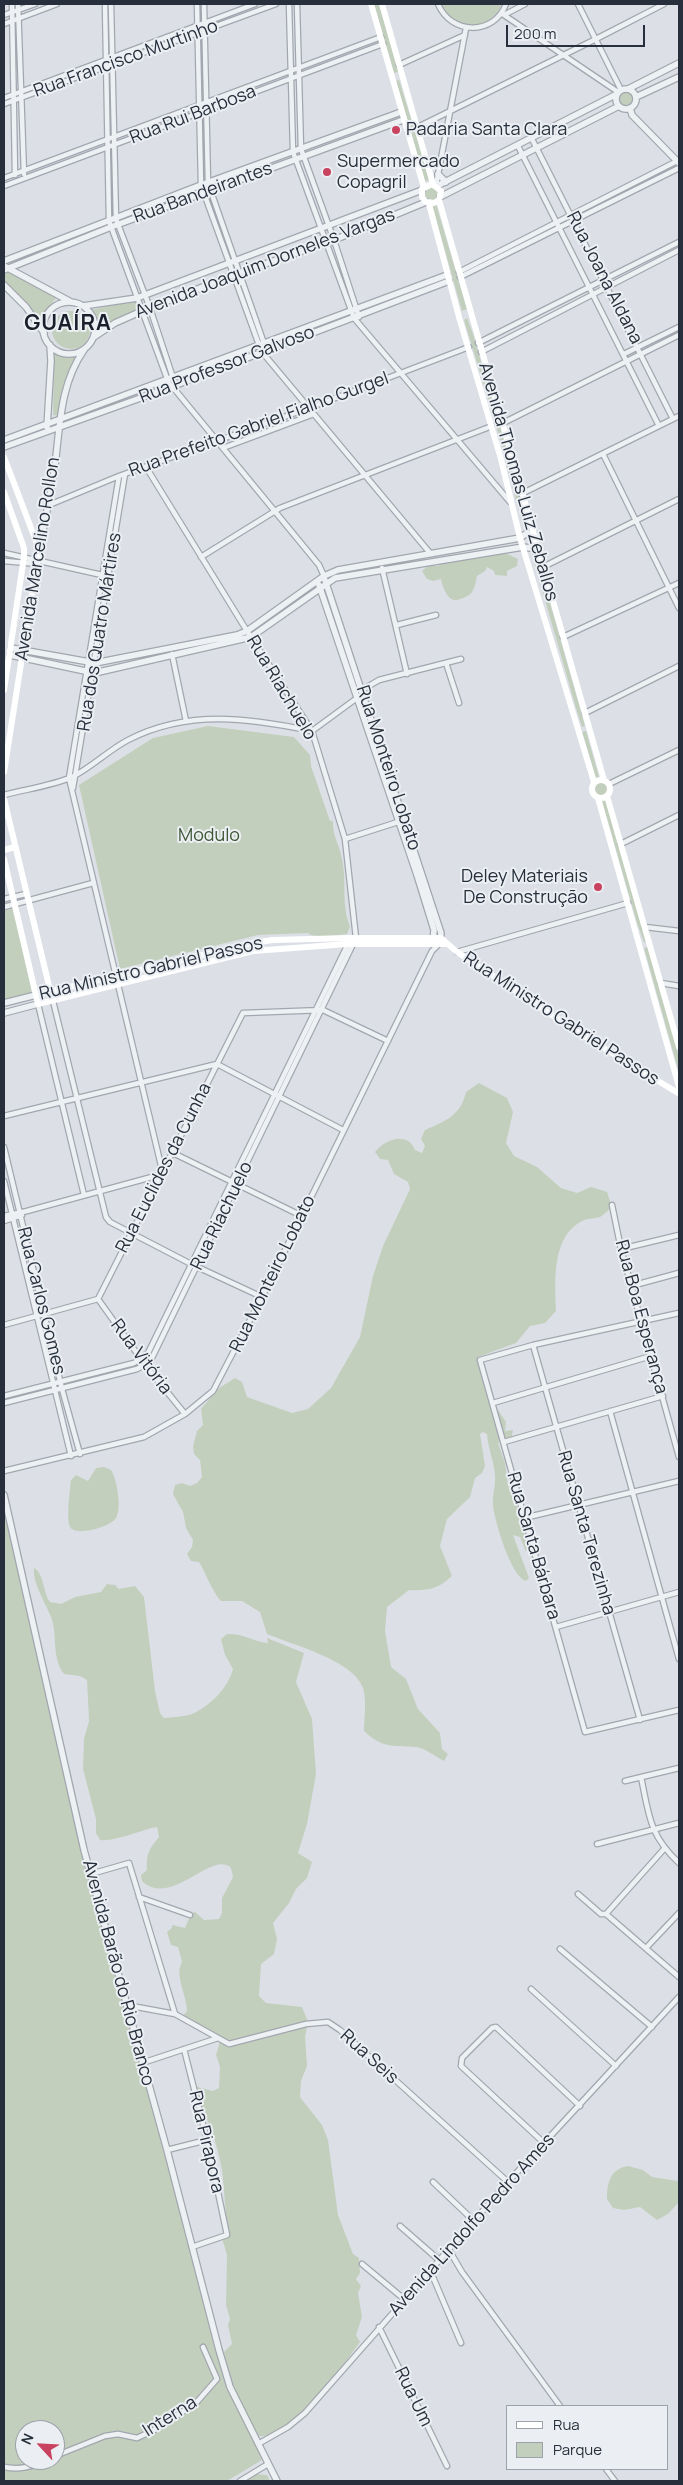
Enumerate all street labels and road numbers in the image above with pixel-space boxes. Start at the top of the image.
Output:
street label: Rua Francisco Murtinho [31,16,221,102]
street label: Rua Rui Barbosa [127,81,259,149]
street label: Rua Bandeirantes [131,158,275,228]
street label: Avenida Joaquim Dorneles Vargas [132,204,398,324]
street label: Rua Joana Aldana [561,208,647,348]
street label: Rua Professor Galvoso [136,322,318,408]
street label: Avenida Thomas Luiz Zeballos [474,360,562,604]
street label: Rua Prefeito Gabriel Fialho Gurgel [126,368,392,482]
street label: Avenida Marcelino Rollon [11,456,65,662]
street label: Rua dos Quatro Mártires [74,531,126,733]
street label: Rua Riachuelo [241,632,321,744]
street label: Rua Monteiro Lobato [351,683,425,853]
street label: Rua Ministro Gabriel Passos [37,933,265,1005]
street label: Rua Ministro Gabriel Passos [459,948,663,1090]
street label: Rua Euclides da Cunha [112,1079,216,1257]
street label: Rua Riachuelo [186,1158,258,1274]
street label: Rua Monteiro Lobato [226,1192,320,1356]
street label: Rua Carlos Gomes [12,1225,70,1377]
street label: Rua Boa Esperança [610,1238,672,1396]
street label: Rua Vitória [106,1315,176,1399]
street label: Rua Santa Terezinha [552,1448,620,1618]
street label: Rua Santa Bárbara [502,1470,564,1622]
street label: Avenida Barão do Rio Branco [77,1858,159,2088]
street label: Rua Seis [335,2025,403,2089]
street label: Rua Pirapora [184,2089,228,2195]
street label: Avenida Lindolfo Pedro Ames [384,2129,560,2321]
street label: Rua Um [389,2364,437,2430]
street label: Interna [139,2392,201,2442]

